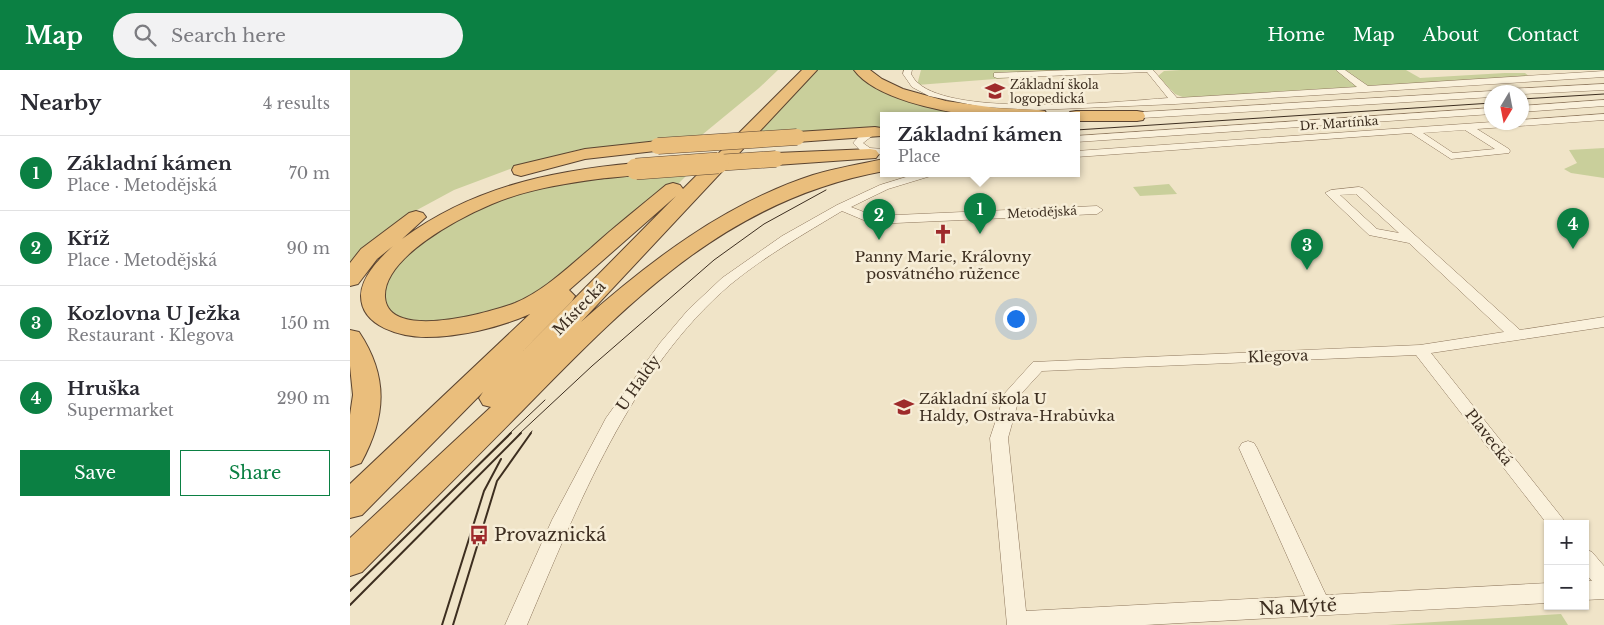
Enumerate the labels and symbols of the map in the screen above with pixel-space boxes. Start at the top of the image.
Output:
place label: Základní škola logopedická [1010,77,1099,106]
school or university icon: Základní škola logopedická [984,80,1006,102]
north arrow [1484,85,1529,130]
street label: Dr. Martínka [1299,113,1379,133]
pin: 1 [964,193,996,234]
pin: 2 [863,199,895,240]
street label: Metodějská [1007,203,1078,221]
pin: 4 [1557,208,1589,249]
church icon: Panny Marie, Královny posvátného růžence [932,223,954,245]
pin: 3 [1291,229,1323,270]
place label: Panny Marie, Královny posvátného růžence [855,247,1032,283]
street label: Místecká [548,276,610,339]
your location [1003,306,1029,332]
street label: Klegova [1247,345,1309,367]
street label: U Haldy [612,351,664,415]
place label: Základní škola U Haldy, Ostrava-Hrabůvka [919,389,1115,425]
school or university icon: Základní škola U Haldy, Ostrava-Hrabůvka [893,396,915,418]
street label: Plavecká [1461,405,1517,469]
bus stop icon: Provaznická [468,524,490,546]
place label: Provaznická [494,524,606,546]
street label: Na Mýtě [1258,594,1338,620]

